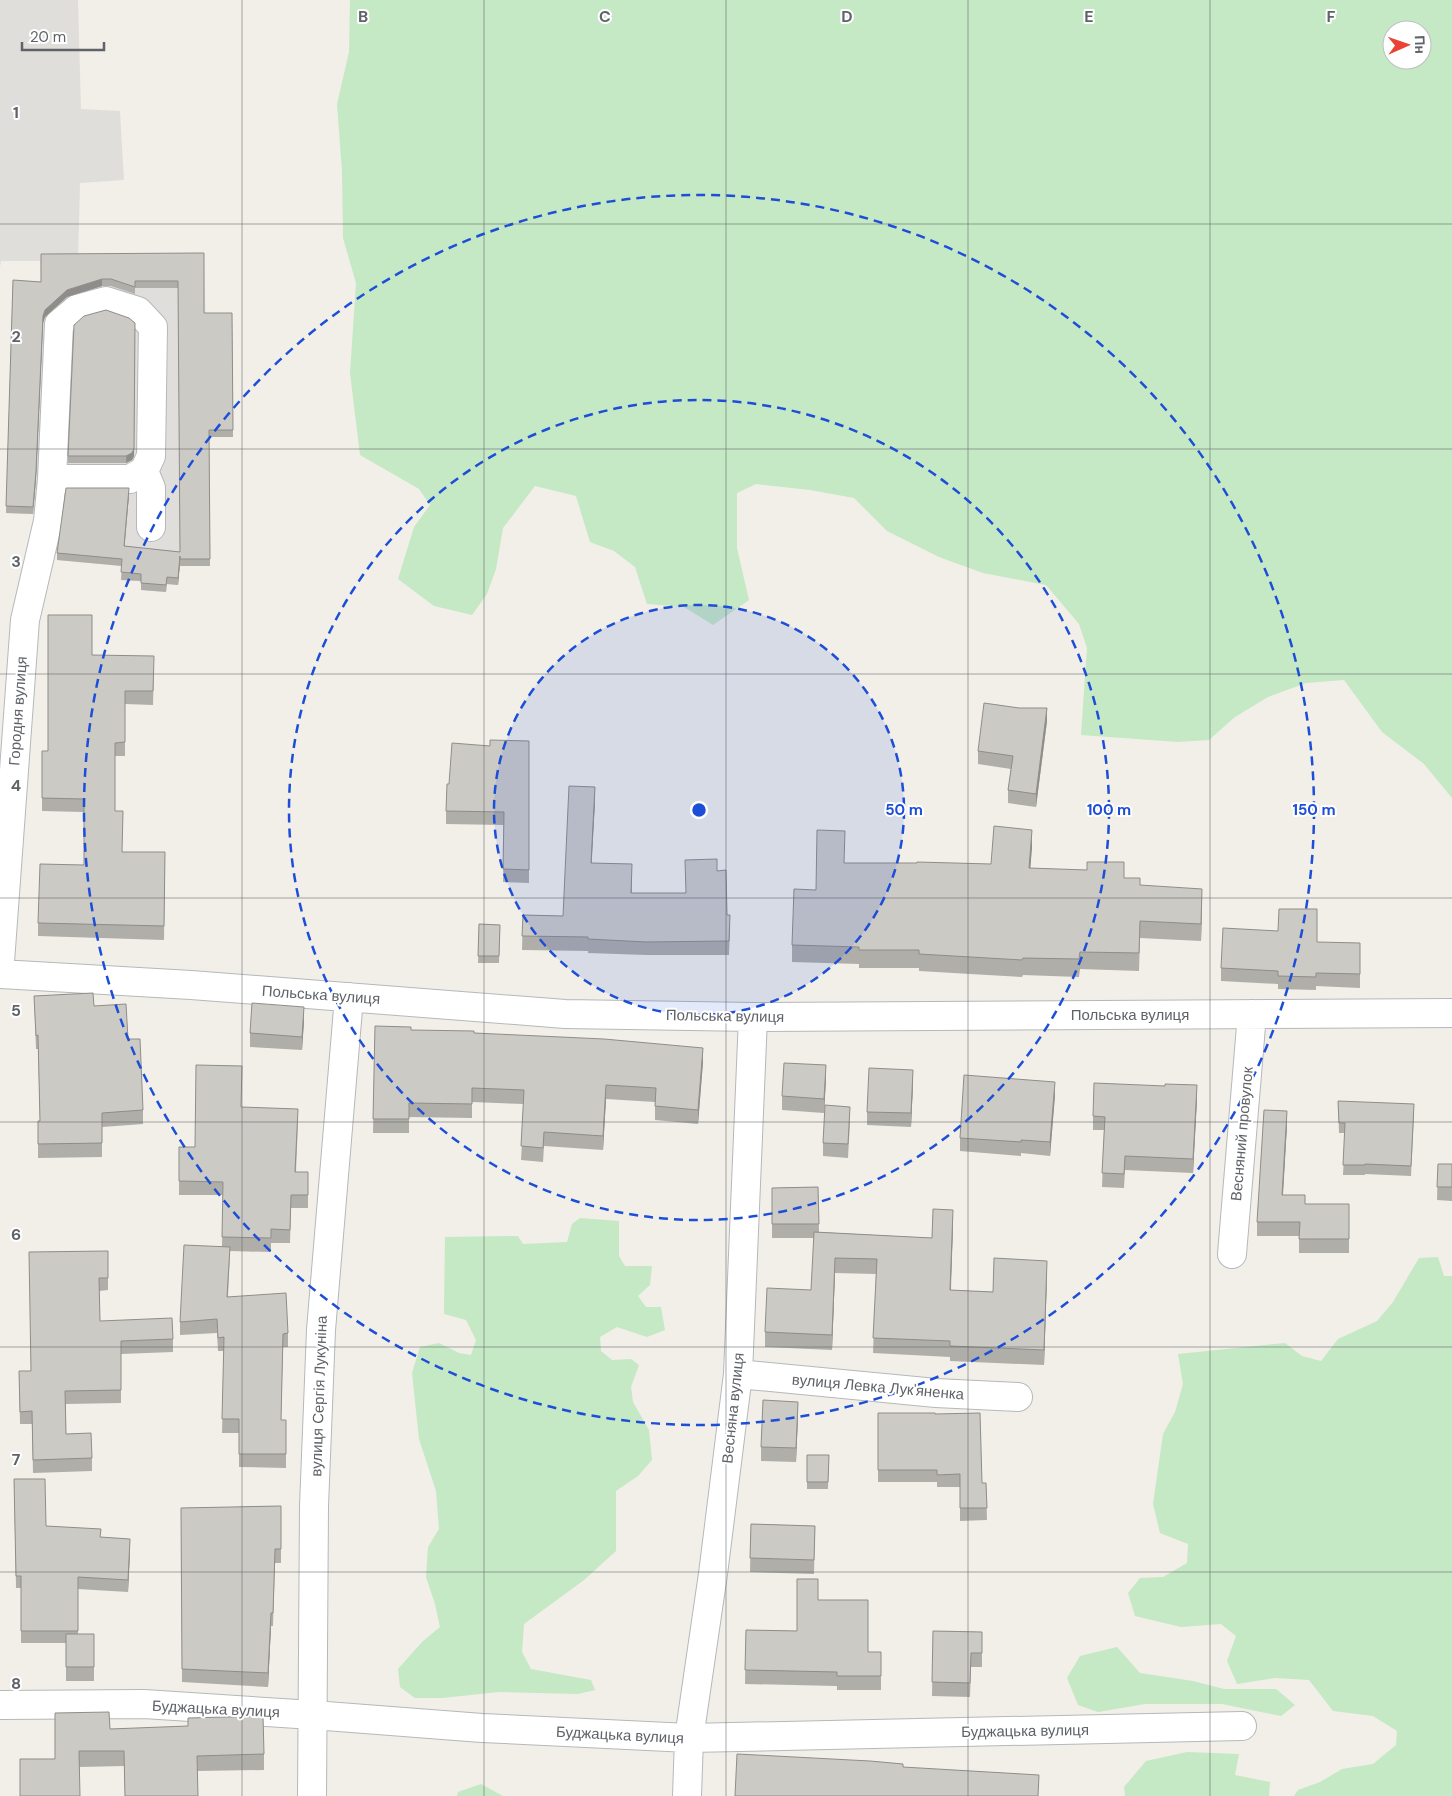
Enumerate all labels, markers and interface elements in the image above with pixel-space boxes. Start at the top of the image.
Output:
text: B [358,6,368,27]
text: C [599,6,611,27]
text: D [841,6,853,27]
text: E [1084,6,1094,27]
text: F [1327,6,1336,27]
scale bar [22,20,105,52]
north arrow [1382,20,1432,70]
text: 20 m [30,27,66,47]
text: Пн [1411,35,1429,54]
text: 1 [13,102,19,123]
text: 2 [11,326,21,347]
text: 3 [11,551,21,572]
street label: Городня вулиця [4,656,32,766]
text: 4 [11,775,21,796]
text: 50 m [885,800,923,820]
text: 100 m [1087,800,1131,820]
text: 150 m [1293,800,1336,820]
centre of rings [690,801,708,819]
street label: Польська вулиця [261,981,381,1009]
text: 5 [11,1000,21,1021]
street label: Польська вулиця [666,1005,784,1027]
street label: Польська вулиця [1071,1005,1189,1025]
street label: Весняний провулок [1226,1066,1258,1202]
text: 6 [11,1224,21,1245]
street label: вулиця Сергія Лукуніна [306,1315,332,1477]
street label: Весняна вулиця [717,1351,749,1465]
street label: вулиця Левка Лук'яненка [791,1370,966,1405]
text: 7 [12,1449,21,1470]
text: 8 [11,1673,21,1694]
street label: Буджацька вулиця [152,1696,280,1722]
street label: Буджацька вулиця [961,1720,1089,1742]
street label: Буджацька вулиця [556,1722,684,1748]

